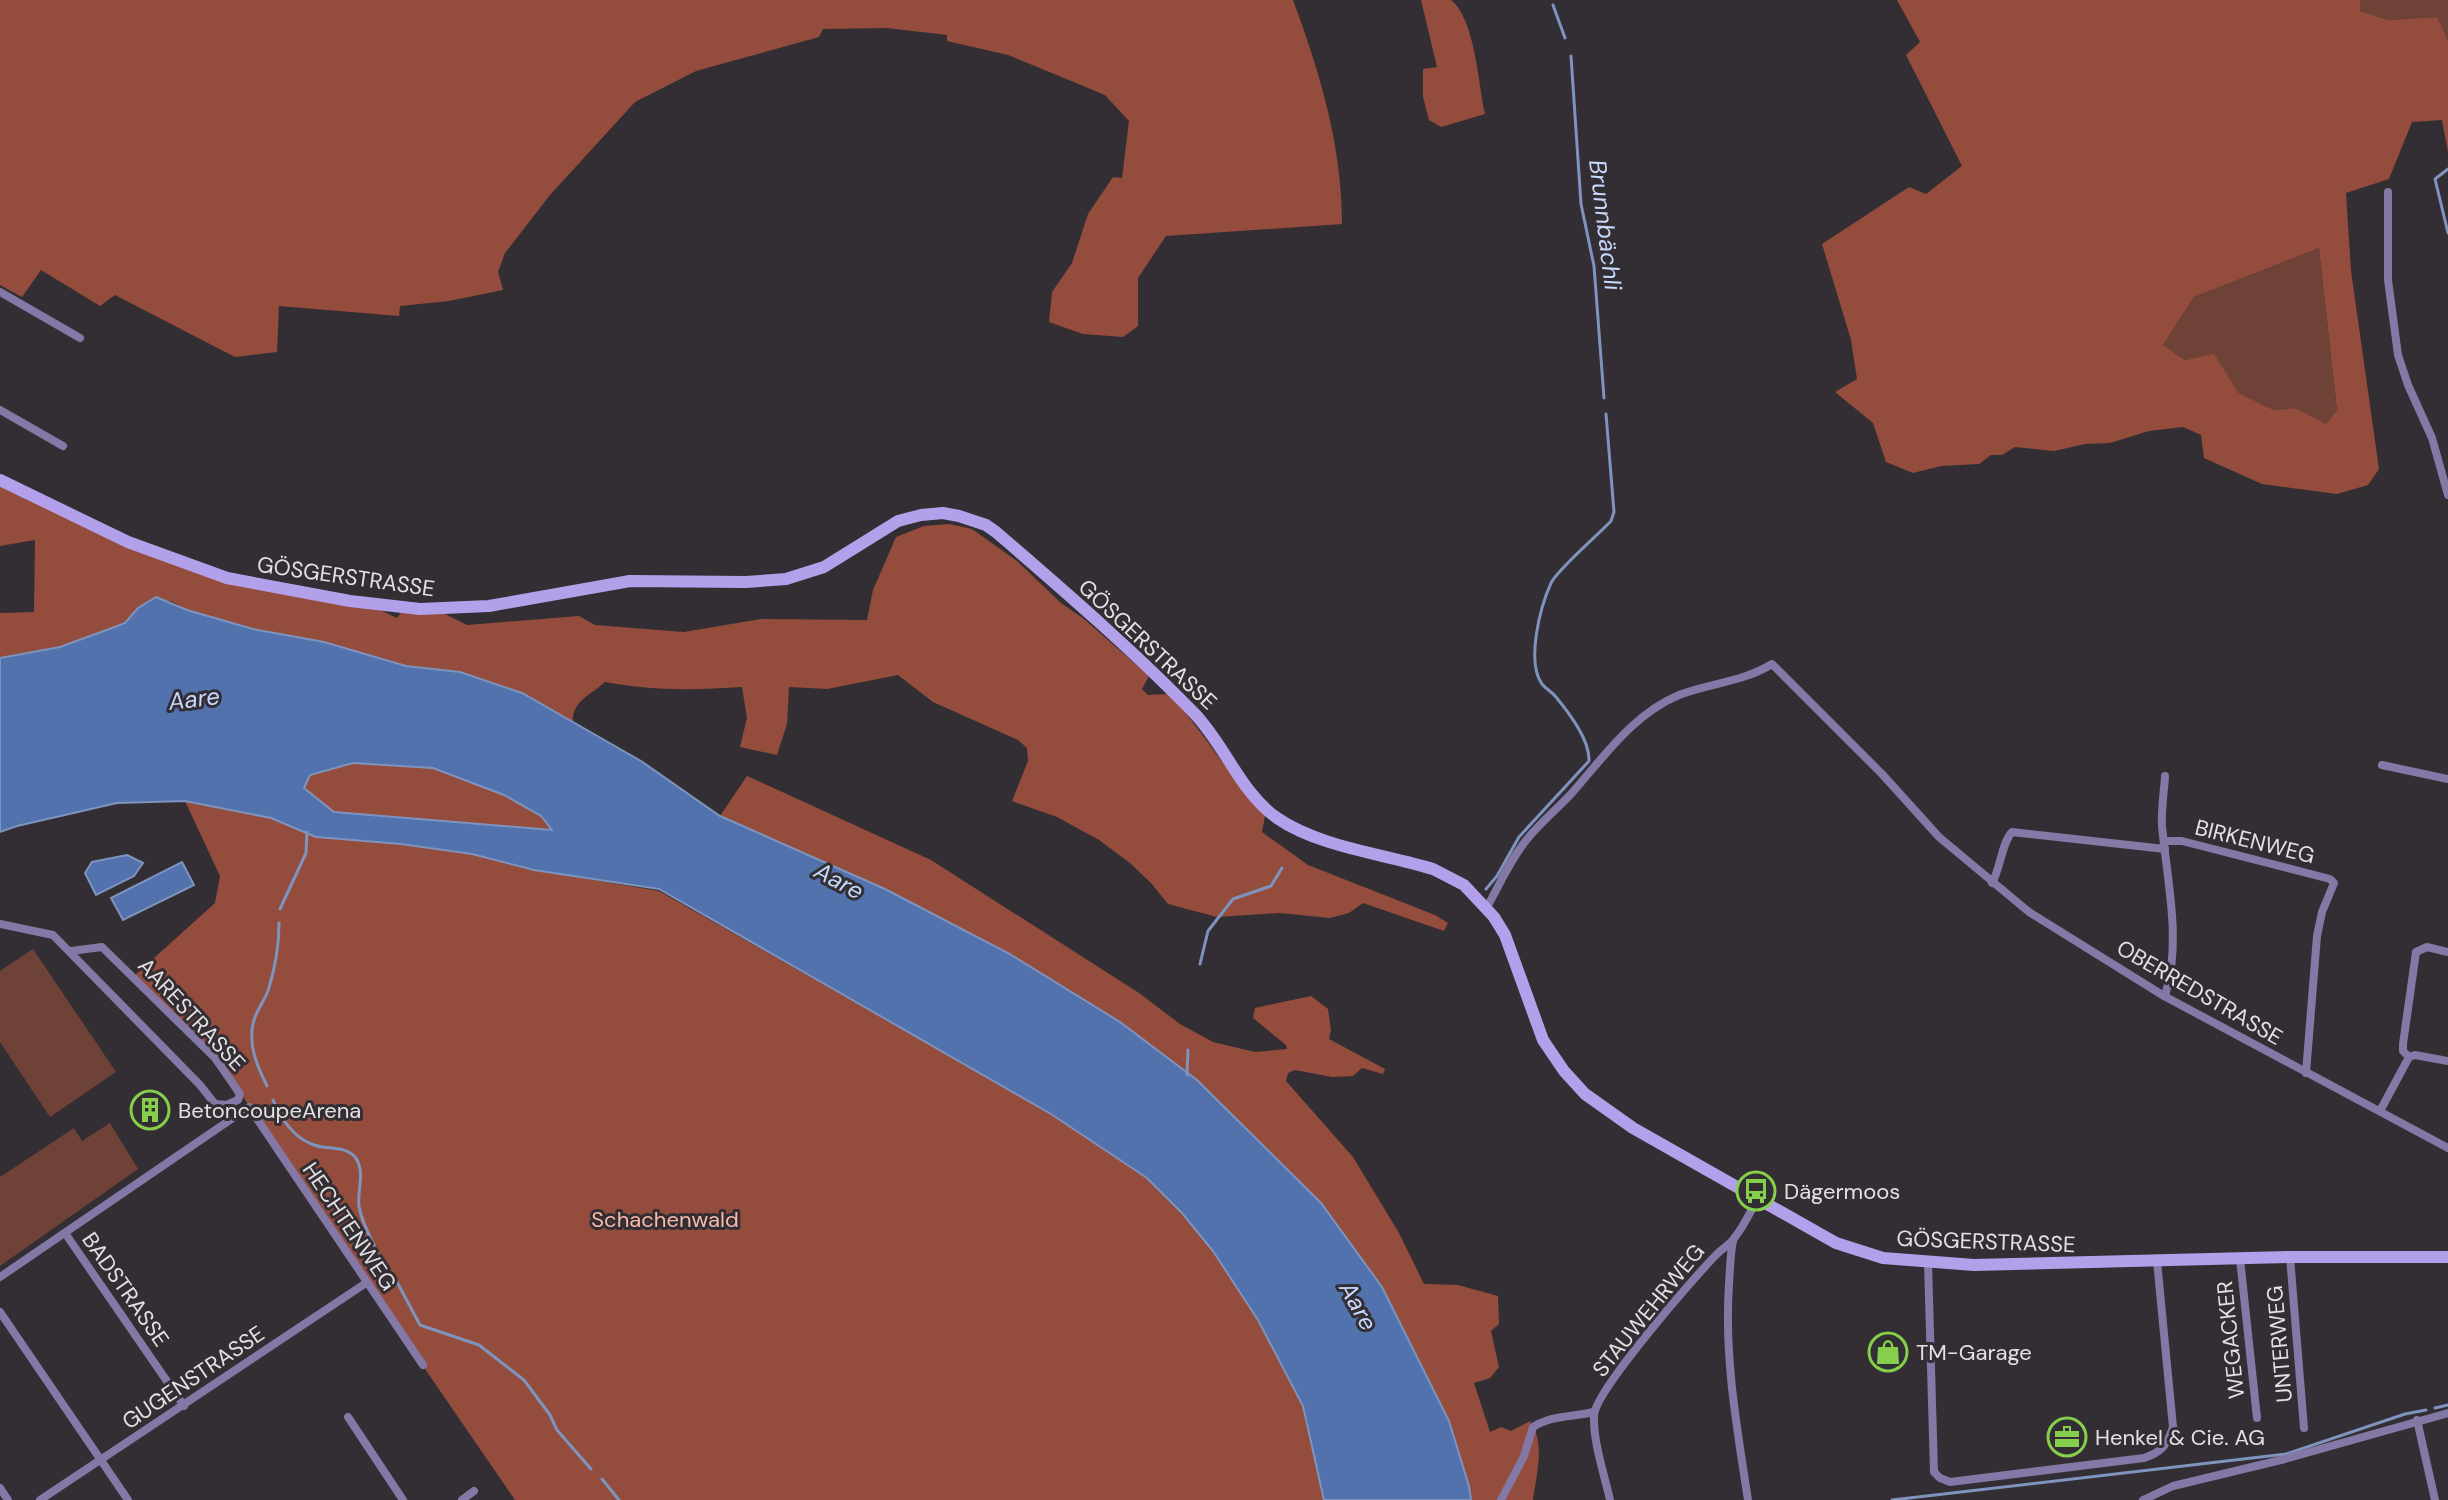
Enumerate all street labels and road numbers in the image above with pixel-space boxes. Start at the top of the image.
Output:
street label: GÖSGERSTRASSE [255,550,437,603]
street label: GÖSGERSTRASSE [1072,573,1223,716]
street label: BIRKENWEG [2192,813,2318,870]
street label: OBERREDSTRASSE [2112,933,2288,1052]
street label: AARESTRASSE [132,951,252,1077]
street label: HECHTENWEG [296,1157,403,1296]
street label: GÖSGERSTRASSE [1896,1224,2076,1259]
street label: BADSTRASSE [76,1226,176,1352]
street label: STAUWEHRWEG [1586,1238,1711,1383]
street label: WEGACKER [2210,1280,2251,1400]
street label: UNTERWEG [2260,1284,2299,1404]
street label: GUGENSTRASSE [116,1319,270,1436]

